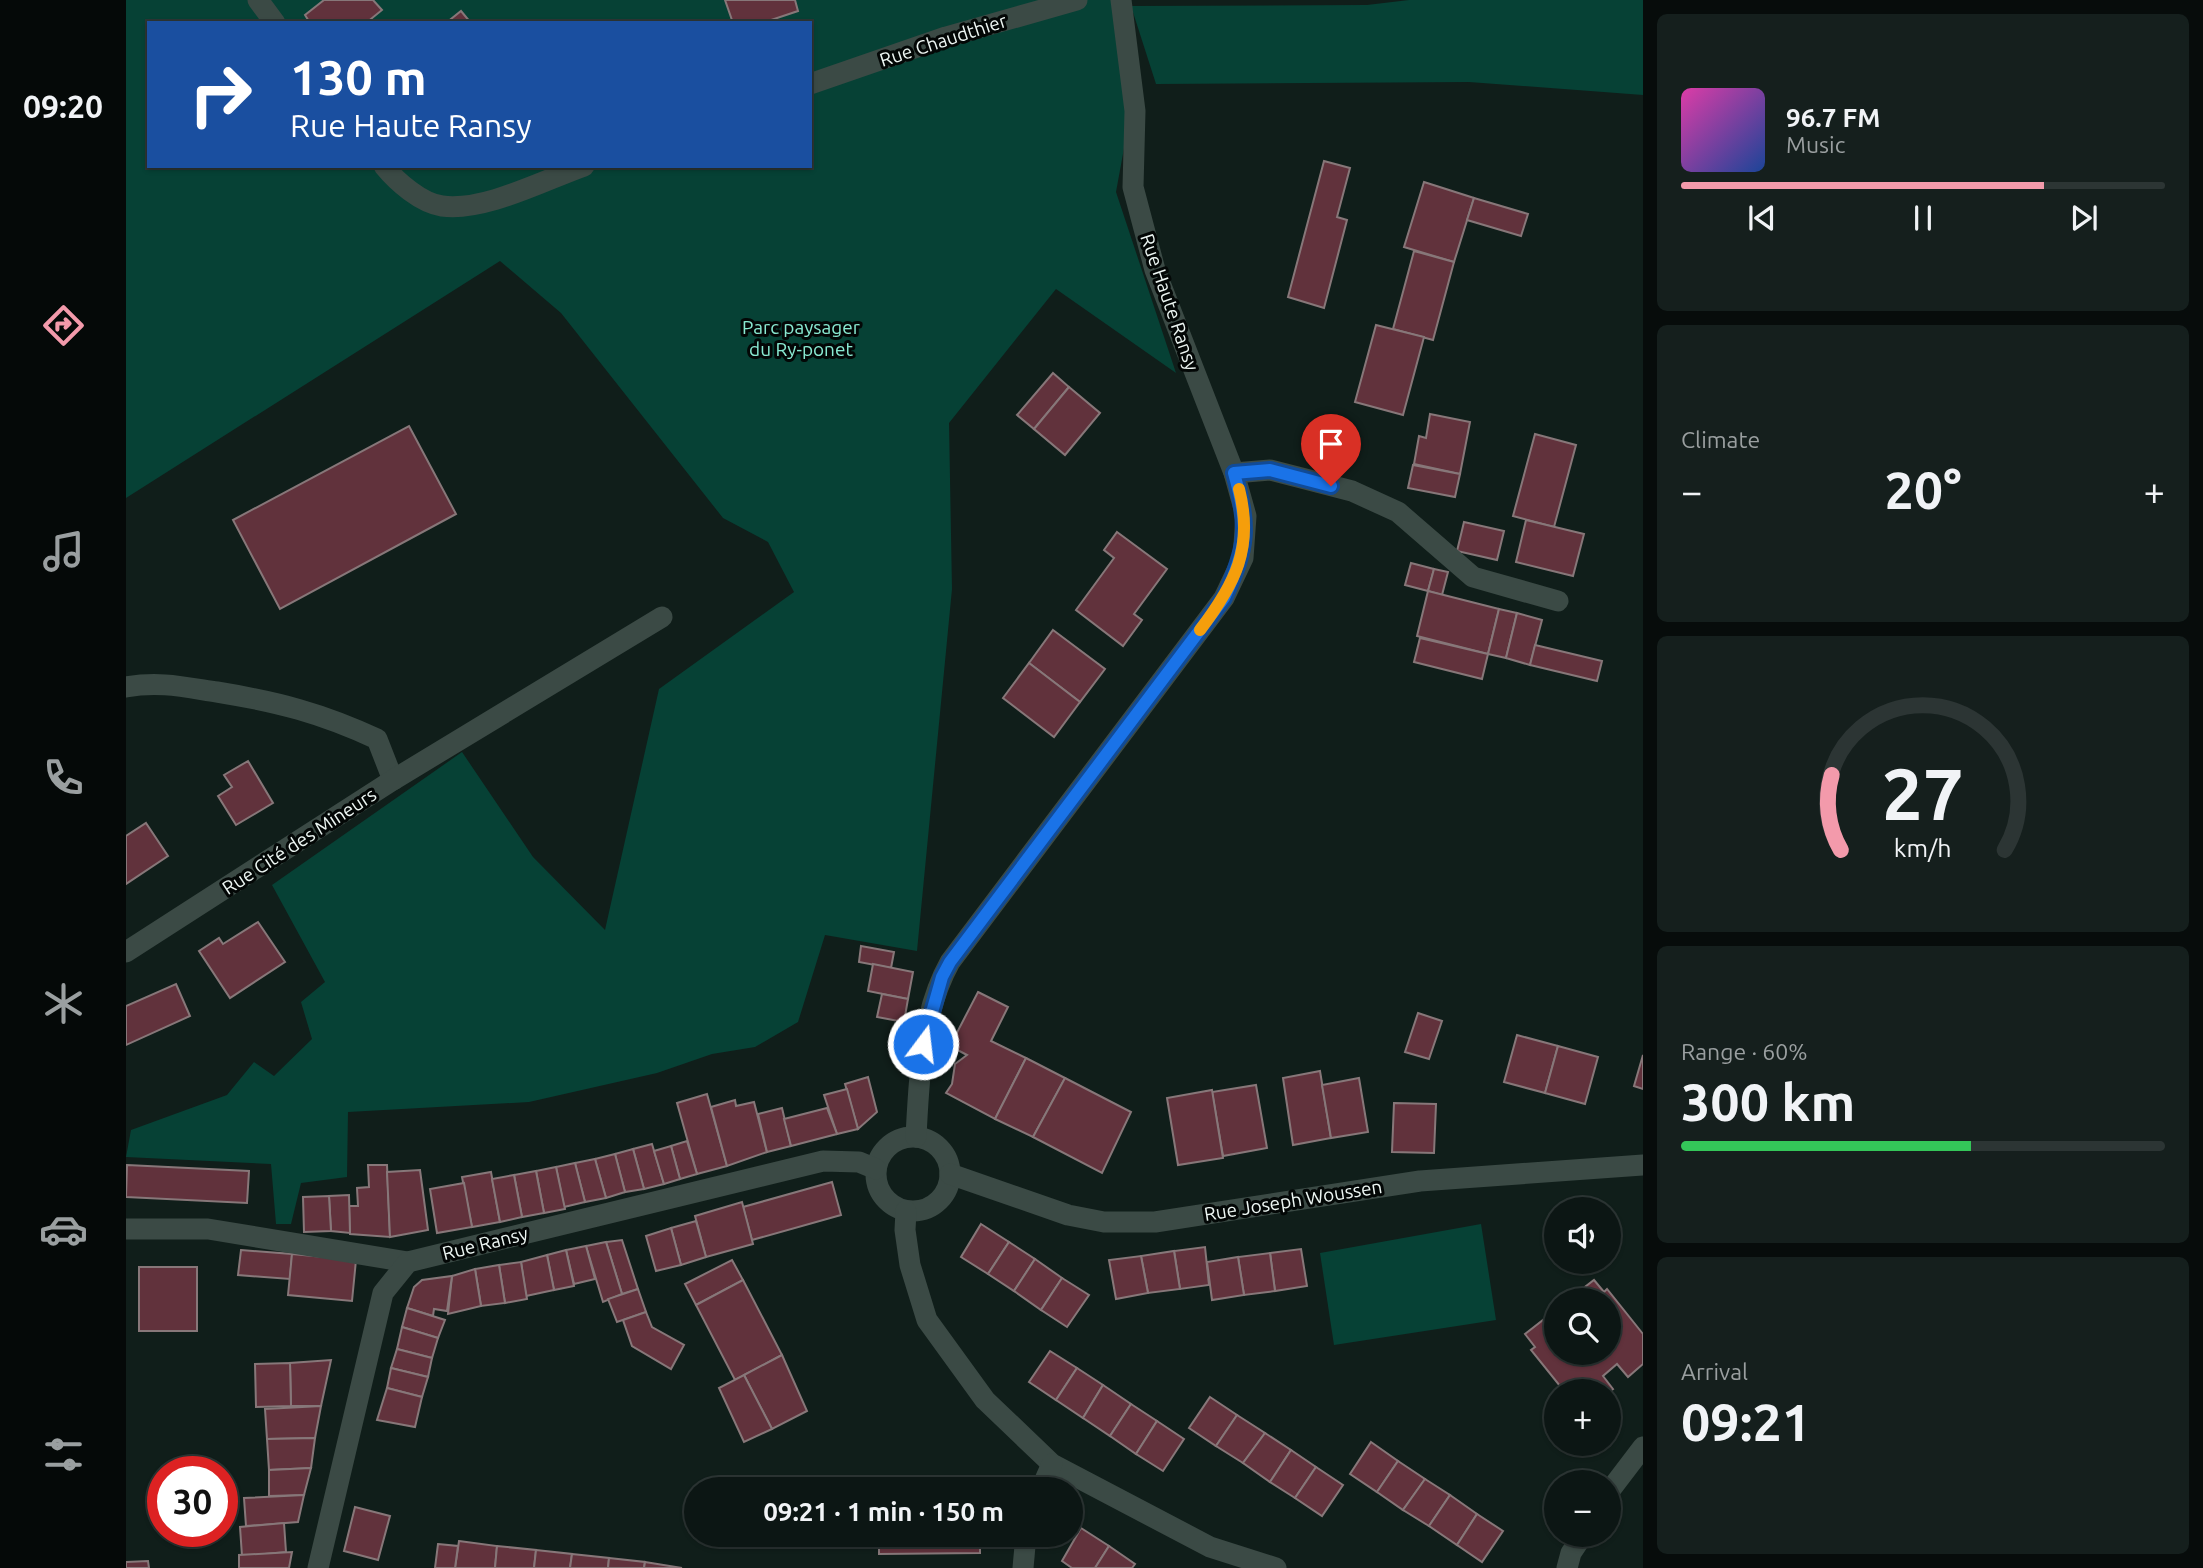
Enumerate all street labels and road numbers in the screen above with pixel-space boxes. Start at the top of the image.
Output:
street label: Rue Chaudthier [877,9,1009,71]
street label: Rue Haute Ransy [1136,231,1204,373]
street label: Rue Cité des Mineurs [218,783,380,899]
street label: Rue Joseph Woussen [1202,1175,1384,1225]
street label: Rue Ransy [440,1222,530,1264]

